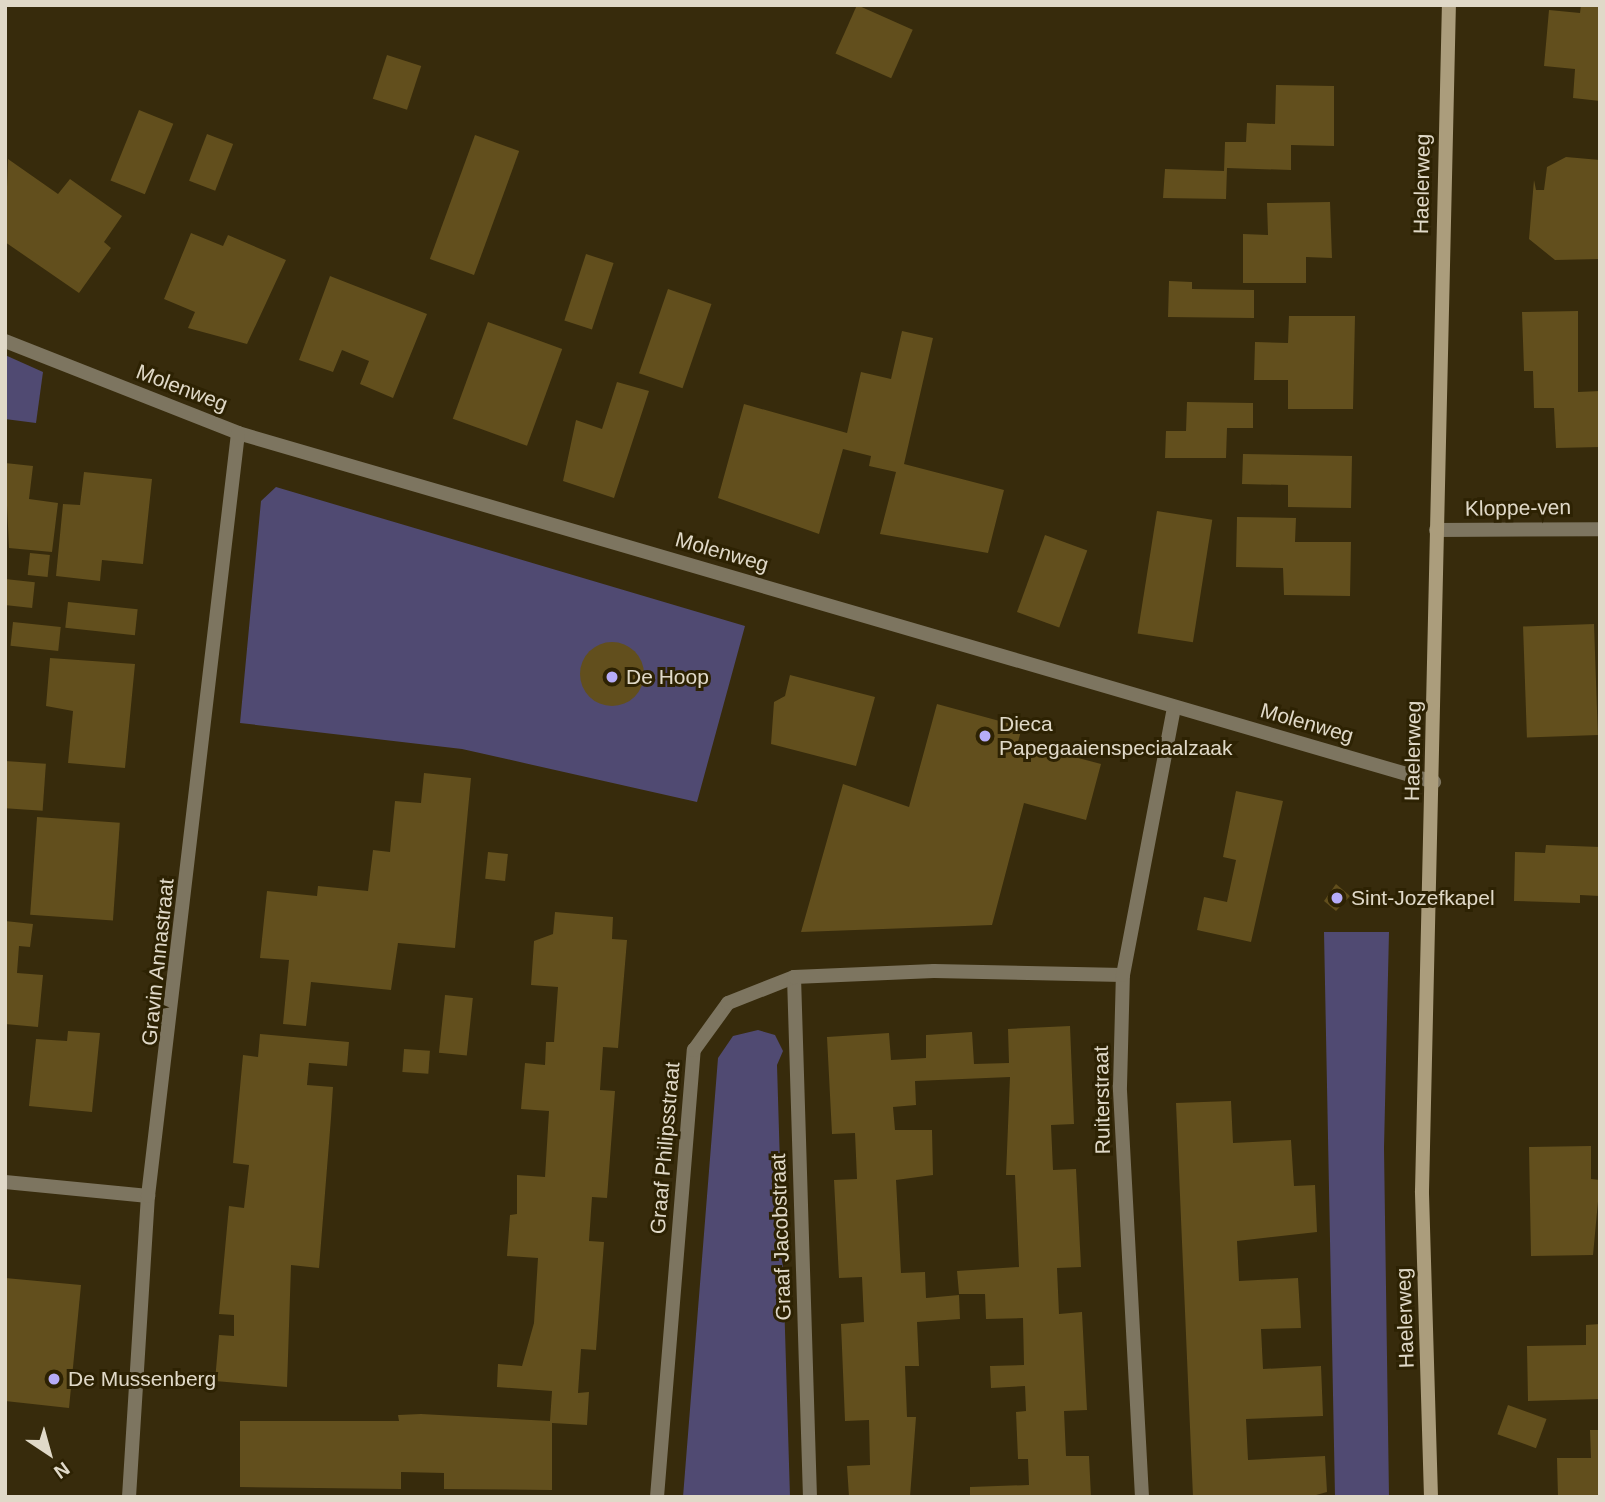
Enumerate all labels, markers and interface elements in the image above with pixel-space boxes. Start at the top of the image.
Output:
street label: Haelerweg [1409,134,1435,234]
street label: Molenweg [133,359,231,417]
street label: Kloppe-ven [1465,494,1571,522]
street label: Molenweg [673,527,771,577]
place label: De Hoop [626,664,709,690]
marker: De Hoop [604,669,620,685]
street label: Molenweg [1258,698,1356,748]
street label: Haelerweg [1400,701,1426,801]
place label: Dieca Papegaaienspeciaalzaak [999,711,1233,761]
marker: Dieca Papegaaienspeciaalzaak [977,728,993,744]
street label: Gravin Annastraat [137,877,179,1047]
place label: Sint-Jozefkapel [1351,885,1495,911]
marker: Sint-Jozefkapel [1329,890,1345,906]
street label: Ruiterstraat [1088,1046,1116,1154]
street label: Graaf Philipsstraat [645,1061,685,1235]
street label: Graaf Jacobstraat [765,1153,797,1321]
street label: Haelerweg [1391,1267,1419,1369]
place label: De Mussenberg [68,1366,216,1392]
marker: De Mussenberg [46,1371,62,1387]
north arrow [14,1418,84,1488]
text: N [50,1458,73,1483]

